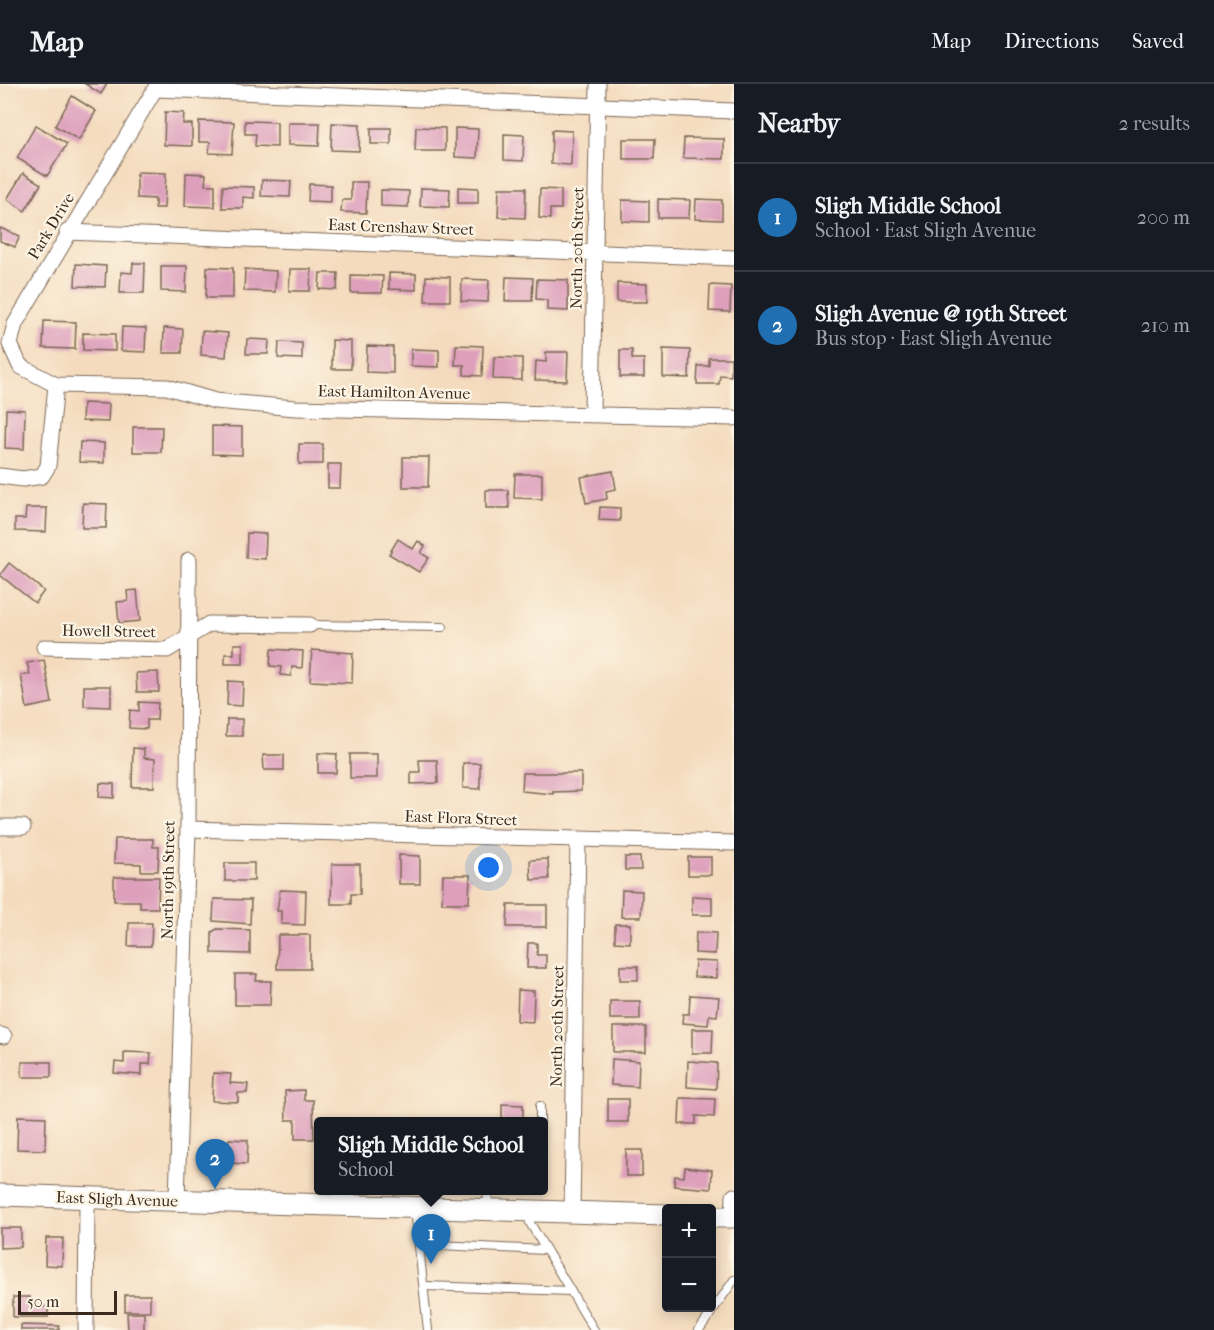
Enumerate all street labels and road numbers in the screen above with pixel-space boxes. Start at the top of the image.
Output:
street label: North 20th Street [566,186,588,309]
street label: Park Drive [24,189,78,263]
street label: East Crenshaw Street [328,215,475,239]
street label: East Hamilton Avenue [317,381,471,403]
street label: Howell Street [62,621,157,641]
street label: East Flora Street [404,807,518,829]
street label: North 19th Street [157,820,179,940]
street label: North 20th Street [546,964,568,1087]
street label: East Sligh Avenue [56,1187,178,1211]

